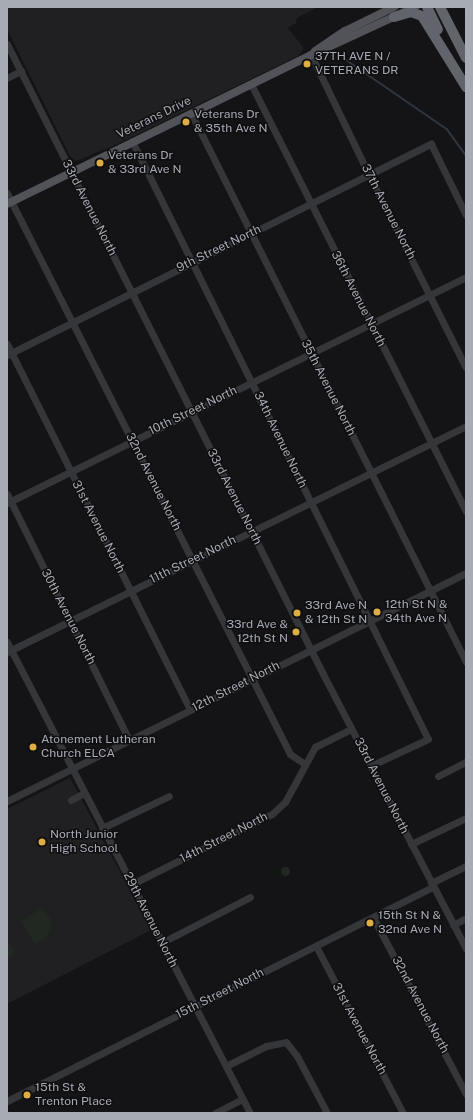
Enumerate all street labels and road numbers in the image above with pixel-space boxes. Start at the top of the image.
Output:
street label: Veterans Drive [114,94,194,142]
street label: 33rd Avenue North [59,158,119,258]
street label: 37th Avenue North [358,162,418,262]
street label: 9th Street North [175,222,263,276]
street label: 36th Avenue North [328,249,388,349]
street label: 35th Avenue North [298,338,358,438]
street label: 10th Street North [146,383,240,439]
street label: 34th Avenue North [250,389,310,491]
street label: 32nd Avenue North [122,431,184,533]
street label: 33rd Avenue North [204,447,264,547]
street label: 31st Avenue North [68,478,128,576]
street label: 11th Street North [148,533,238,587]
street label: 30th Avenue North [38,567,98,667]
street label: 12th Street North [190,659,282,715]
street label: 33rd Avenue North [351,736,411,836]
street label: 14th Street North [178,810,270,866]
street label: 29th Avenue North [120,870,180,970]
street label: 32nd Avenue North [388,954,452,1056]
street label: 15th Street North [174,966,266,1022]
street label: 31st Avenue North [329,981,389,1077]

